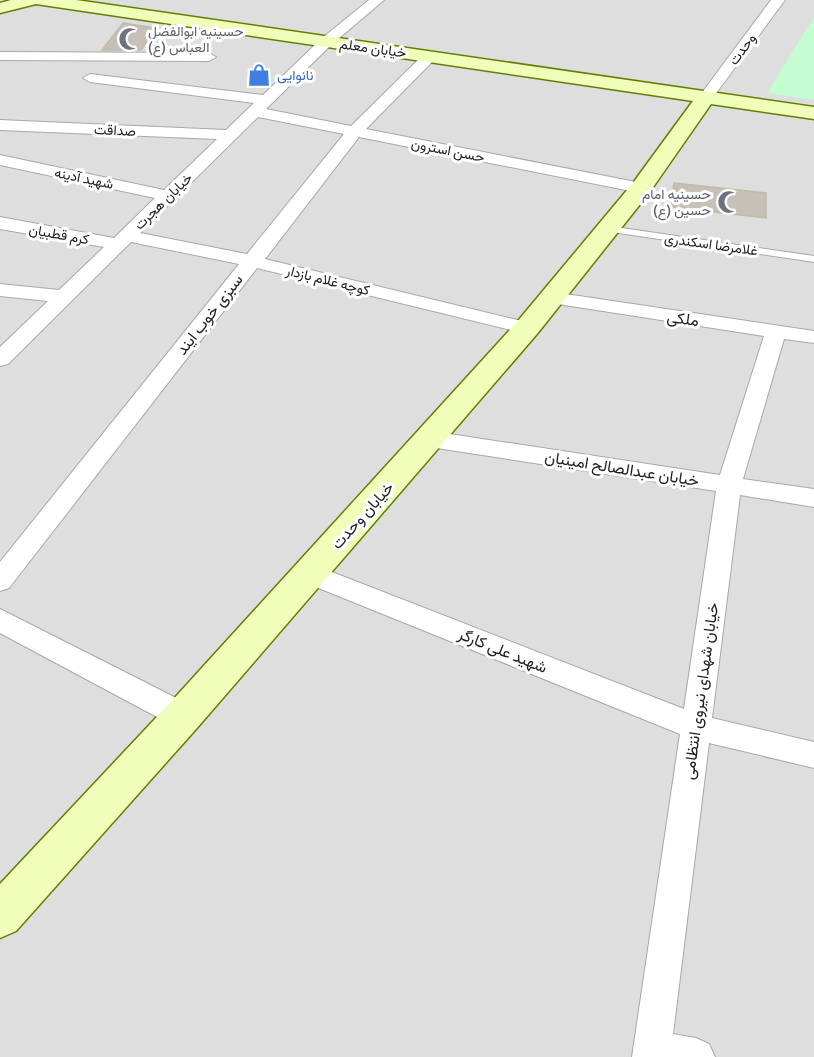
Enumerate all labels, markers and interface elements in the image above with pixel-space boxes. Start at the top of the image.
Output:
place label: حسینیه ابوالفضل العباس (ع) [148,23,244,58]
mosque icon: حسینیه ابوالفضل العباس (ع) [117,26,143,52]
street label: وحدت [725,30,760,69]
street label: خیابان معلم [338,35,407,62]
shop icon: نانوایی [246,62,272,88]
place label: نانوایی [277,67,313,84]
street label: صداقت [94,121,137,140]
street label: حسن استرون [410,135,486,166]
street label: شهید آدینه [53,164,115,193]
street label: خیابان هجرت [131,169,196,233]
place label: حسینیه امام حسین (ع) [642,186,711,221]
mosque icon: حسینیه امام حسین (ع) [716,189,742,215]
street label: کرم قطبیان [27,221,90,248]
street label: غلامرضا اسکندری [663,230,759,259]
street label: کوچه غلام بازدار [283,262,371,300]
street label: سبزی خوب ایند [172,270,248,359]
street label: ملکی [666,307,700,331]
street label: خیابان عبدالصالح امینیان [543,447,701,492]
street label: خیابان وحدت [327,477,399,554]
street label: خیابان شهدای نیروی انتظامی [679,601,723,781]
street label: شهید علی کارگر [454,624,550,678]

